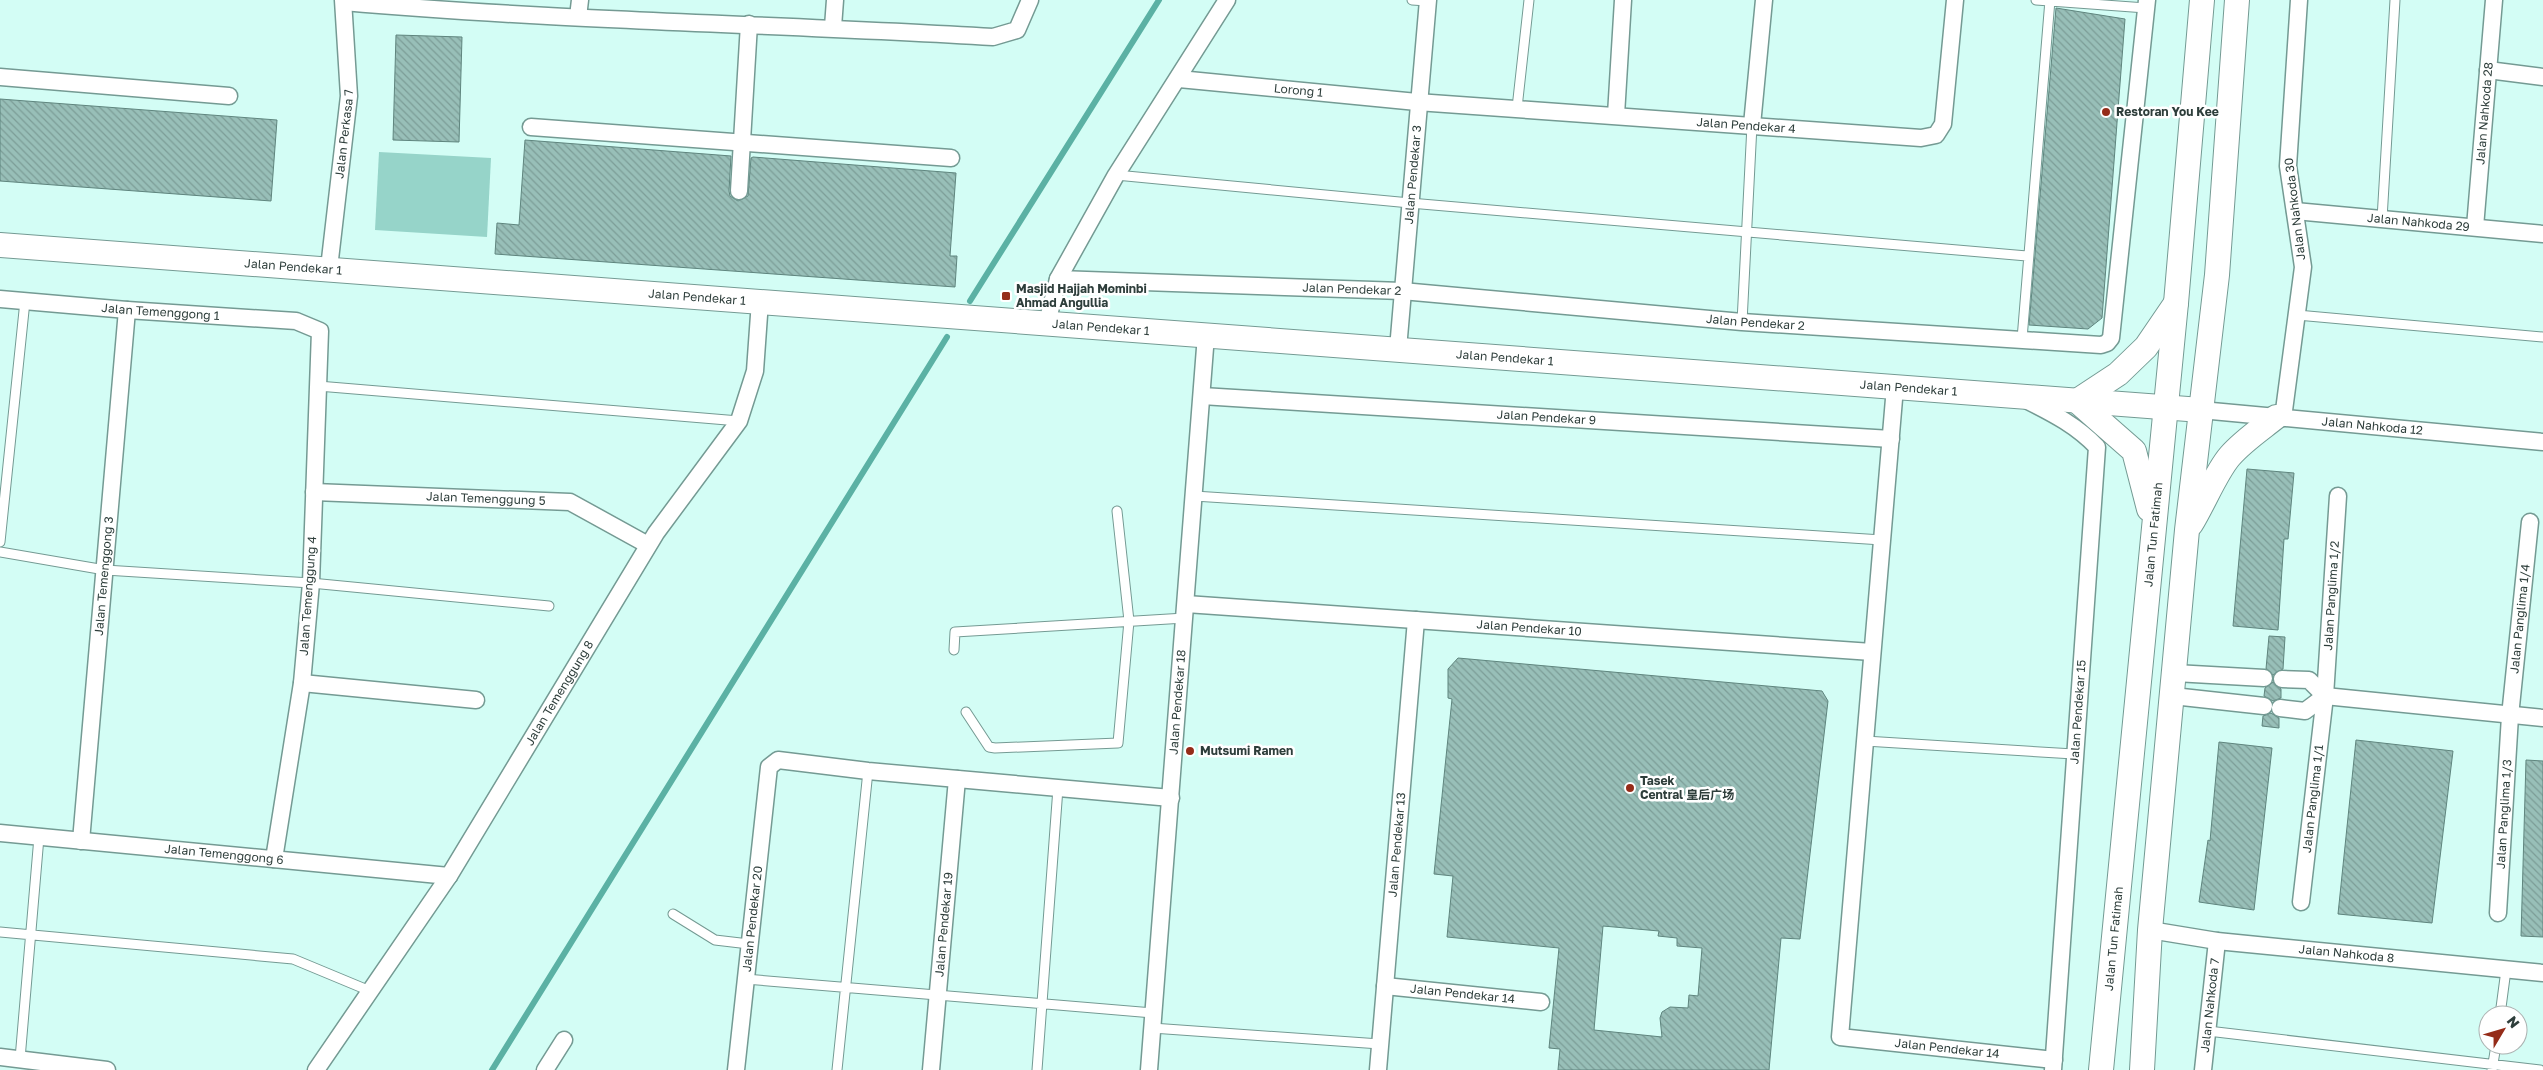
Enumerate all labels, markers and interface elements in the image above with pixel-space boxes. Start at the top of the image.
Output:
street label: Jalan Nahkoda 28 [2472,61,2496,165]
street label: Lorong 1 [1273,80,1324,100]
street label: Jalan Perkasa 7 [331,89,356,179]
place label: Restoran You Kee [2116,104,2219,119]
marker: Restoran You Kee [2100,106,2112,118]
street label: Jalan Pendekar 4 [1696,114,1796,136]
street label: Jalan Pendekar 3 [1401,125,1424,225]
street label: Jalan Nahkoda 30 [2281,157,2308,261]
street label: Jalan Nahkoda 29 [2367,210,2470,234]
street label: Jalan Pendekar 1 [244,255,343,278]
street label: Jalan Pendekar 2 [1302,280,1402,298]
place label: Masjid Hajjah Mominbi Ahmad Angullia [1016,281,1147,310]
street label: Jalan Pendekar 1 [648,286,747,308]
marker: Masjid Hajjah Mominbi Ahmad Angullia [1000,290,1012,302]
street label: Jalan Temenggong 1 [101,300,220,323]
street label: Jalan Pendekar 2 [1705,311,1805,333]
street label: Jalan Pendekar 1 [1052,316,1151,338]
street label: Jalan Pendekar 1 [1455,346,1554,368]
street label: Jalan Pendekar 1 [1859,376,1958,399]
street label: Jalan Pendekar 9 [1496,406,1596,428]
street label: Jalan Nahkoda 12 [2321,413,2424,438]
street label: Jalan Tun Fatimah [2140,482,2165,587]
street label: Jalan Temenggung 5 [426,488,546,508]
street label: Jalan Temenggong 3 [91,516,116,636]
street label: Jalan Temenggung 4 [296,536,319,656]
street label: Jalan Panglima 1/2 [2320,540,2342,651]
street label: Jalan Panglima 1/4 [2506,563,2533,674]
street label: Jalan Pendekar 10 [1476,616,1582,639]
street label: Jalan Temenggung 8 [522,637,596,748]
street label: Jalan Pendekar 18 [1165,649,1189,755]
street label: Jalan Pendekar 15 [2066,659,2089,765]
place label: Mutsumi Ramen [1200,743,1293,758]
street label: Jalan Panglima 1/1 [2299,744,2326,853]
marker: Mutsumi Ramen [1184,745,1196,757]
street label: Jalan Panglima 1/3 [2493,759,2514,869]
place label: Tasek Central 皇后广场 [1640,773,1734,802]
marker: Tasek Central 皇后广场 [1624,782,1636,794]
street label: Jalan Pendekar 13 [1385,792,1408,898]
street label: Jalan Temenggong 6 [164,841,284,867]
street label: Jalan Pendekar 20 [739,865,765,973]
street label: Jalan Pendekar 19 [931,871,956,978]
street label: Jalan Tun Fatimah [2101,886,2126,992]
street label: Jalan Nahkoda 8 [2298,941,2395,965]
street label: Jalan Nahkoda 7 [2197,957,2222,1053]
street label: Jalan Pendekar 14 [1410,981,1516,1006]
north arrow [2478,1005,2528,1055]
text: N [2504,1012,2524,1031]
street label: Jalan Pendekar 14 [1894,1035,2000,1061]

